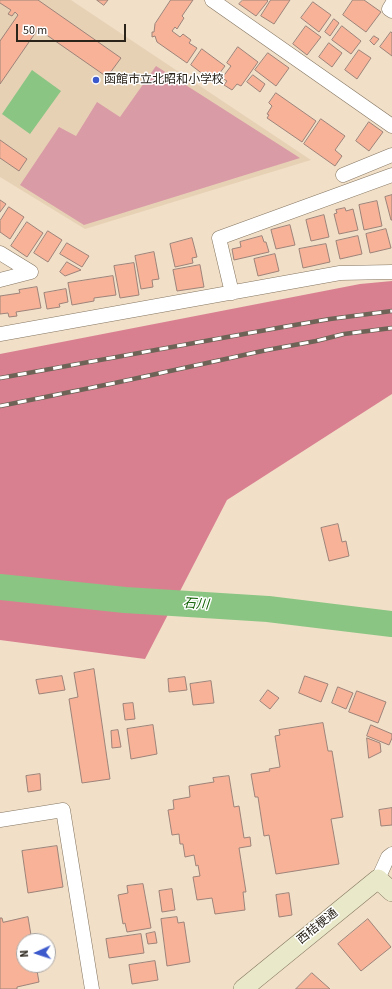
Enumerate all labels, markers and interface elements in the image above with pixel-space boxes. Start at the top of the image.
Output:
scale bar [18,16,128,42]
text: 50 m [23,22,47,39]
place label: 函館市立北昭和小学校 [104,73,224,87]
marker: 函館市立北昭和小学校 [91,75,101,85]
water label: 石川 [182,596,210,614]
street label: 西桔梗通 [295,906,341,948]
north arrow [16,933,56,973]
text: N [17,950,32,958]

